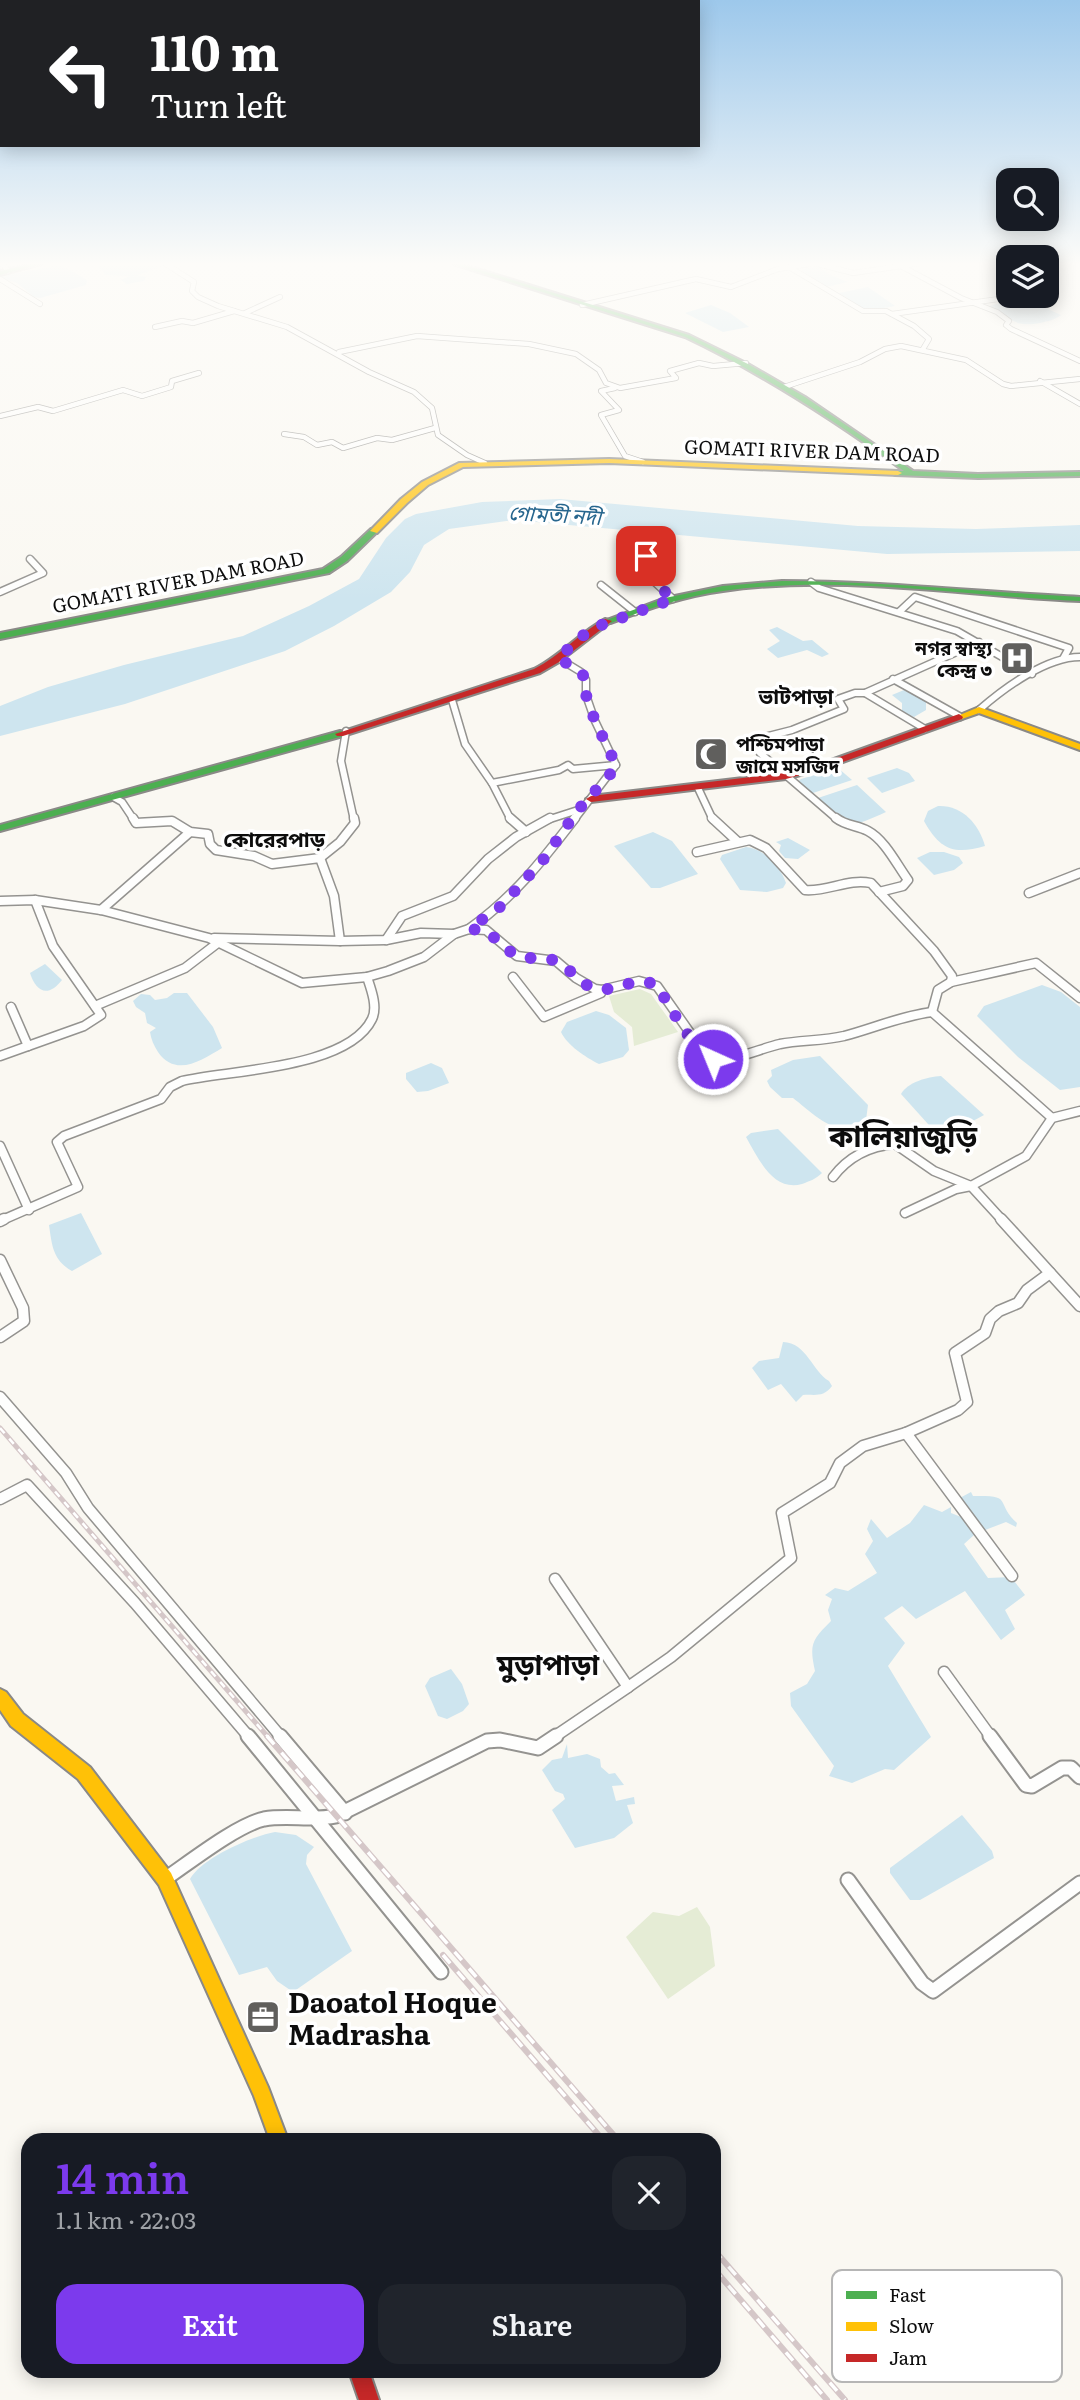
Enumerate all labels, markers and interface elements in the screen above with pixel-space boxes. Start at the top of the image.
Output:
text: 110 m [150,13,279,86]
icon: left [35,28,126,119]
text: Turn left [150,80,287,128]
map controls [996,168,1059,308]
button: search [996,168,1059,231]
button: layers [996,245,1059,308]
street label: GOMATI RIVER DAM ROAD [684,432,940,468]
water label: গোমতী নদী [508,495,607,531]
pin [616,526,676,586]
icon: arrive [627,537,665,575]
street label: GOMATI RIVER DAM ROAD [50,543,306,619]
place label: নগর স্বাস্থ্য কেন্দ্র ৩ [914,633,993,683]
hospital icon: নগর স্বাস্থ্য কেন্দ্র ৩ [998,639,1036,677]
district label: ভাটপাড়া [757,679,835,710]
place label: পশ্চিমপাড়া জামে মসজিদ [735,729,839,779]
mosque icon: পশ্চিমপাড়া জামে মসজিদ [692,735,730,773]
district label: কোরেরপাড় [223,822,326,853]
position arrow [676,1022,750,1096]
district label: কালিয়াজুড়ি [828,1112,978,1156]
district label: মুড়াপাড়া [496,1642,600,1684]
place label: Daoatol Hoque Madrasha [288,1980,497,2054]
office icon: Daoatol Hoque Madrasha [244,1998,282,2036]
text: 14 min [56,2145,189,2207]
button: close [612,2156,686,2230]
text: 1.1 km · 22:03 [56,2202,196,2236]
legend [832,2270,1062,2382]
text: Fast [889,2280,926,2308]
button: Exit [56,2284,364,2364]
button: Share [378,2284,686,2364]
text: Slow [889,2311,934,2339]
text: Jam [889,2343,927,2371]

